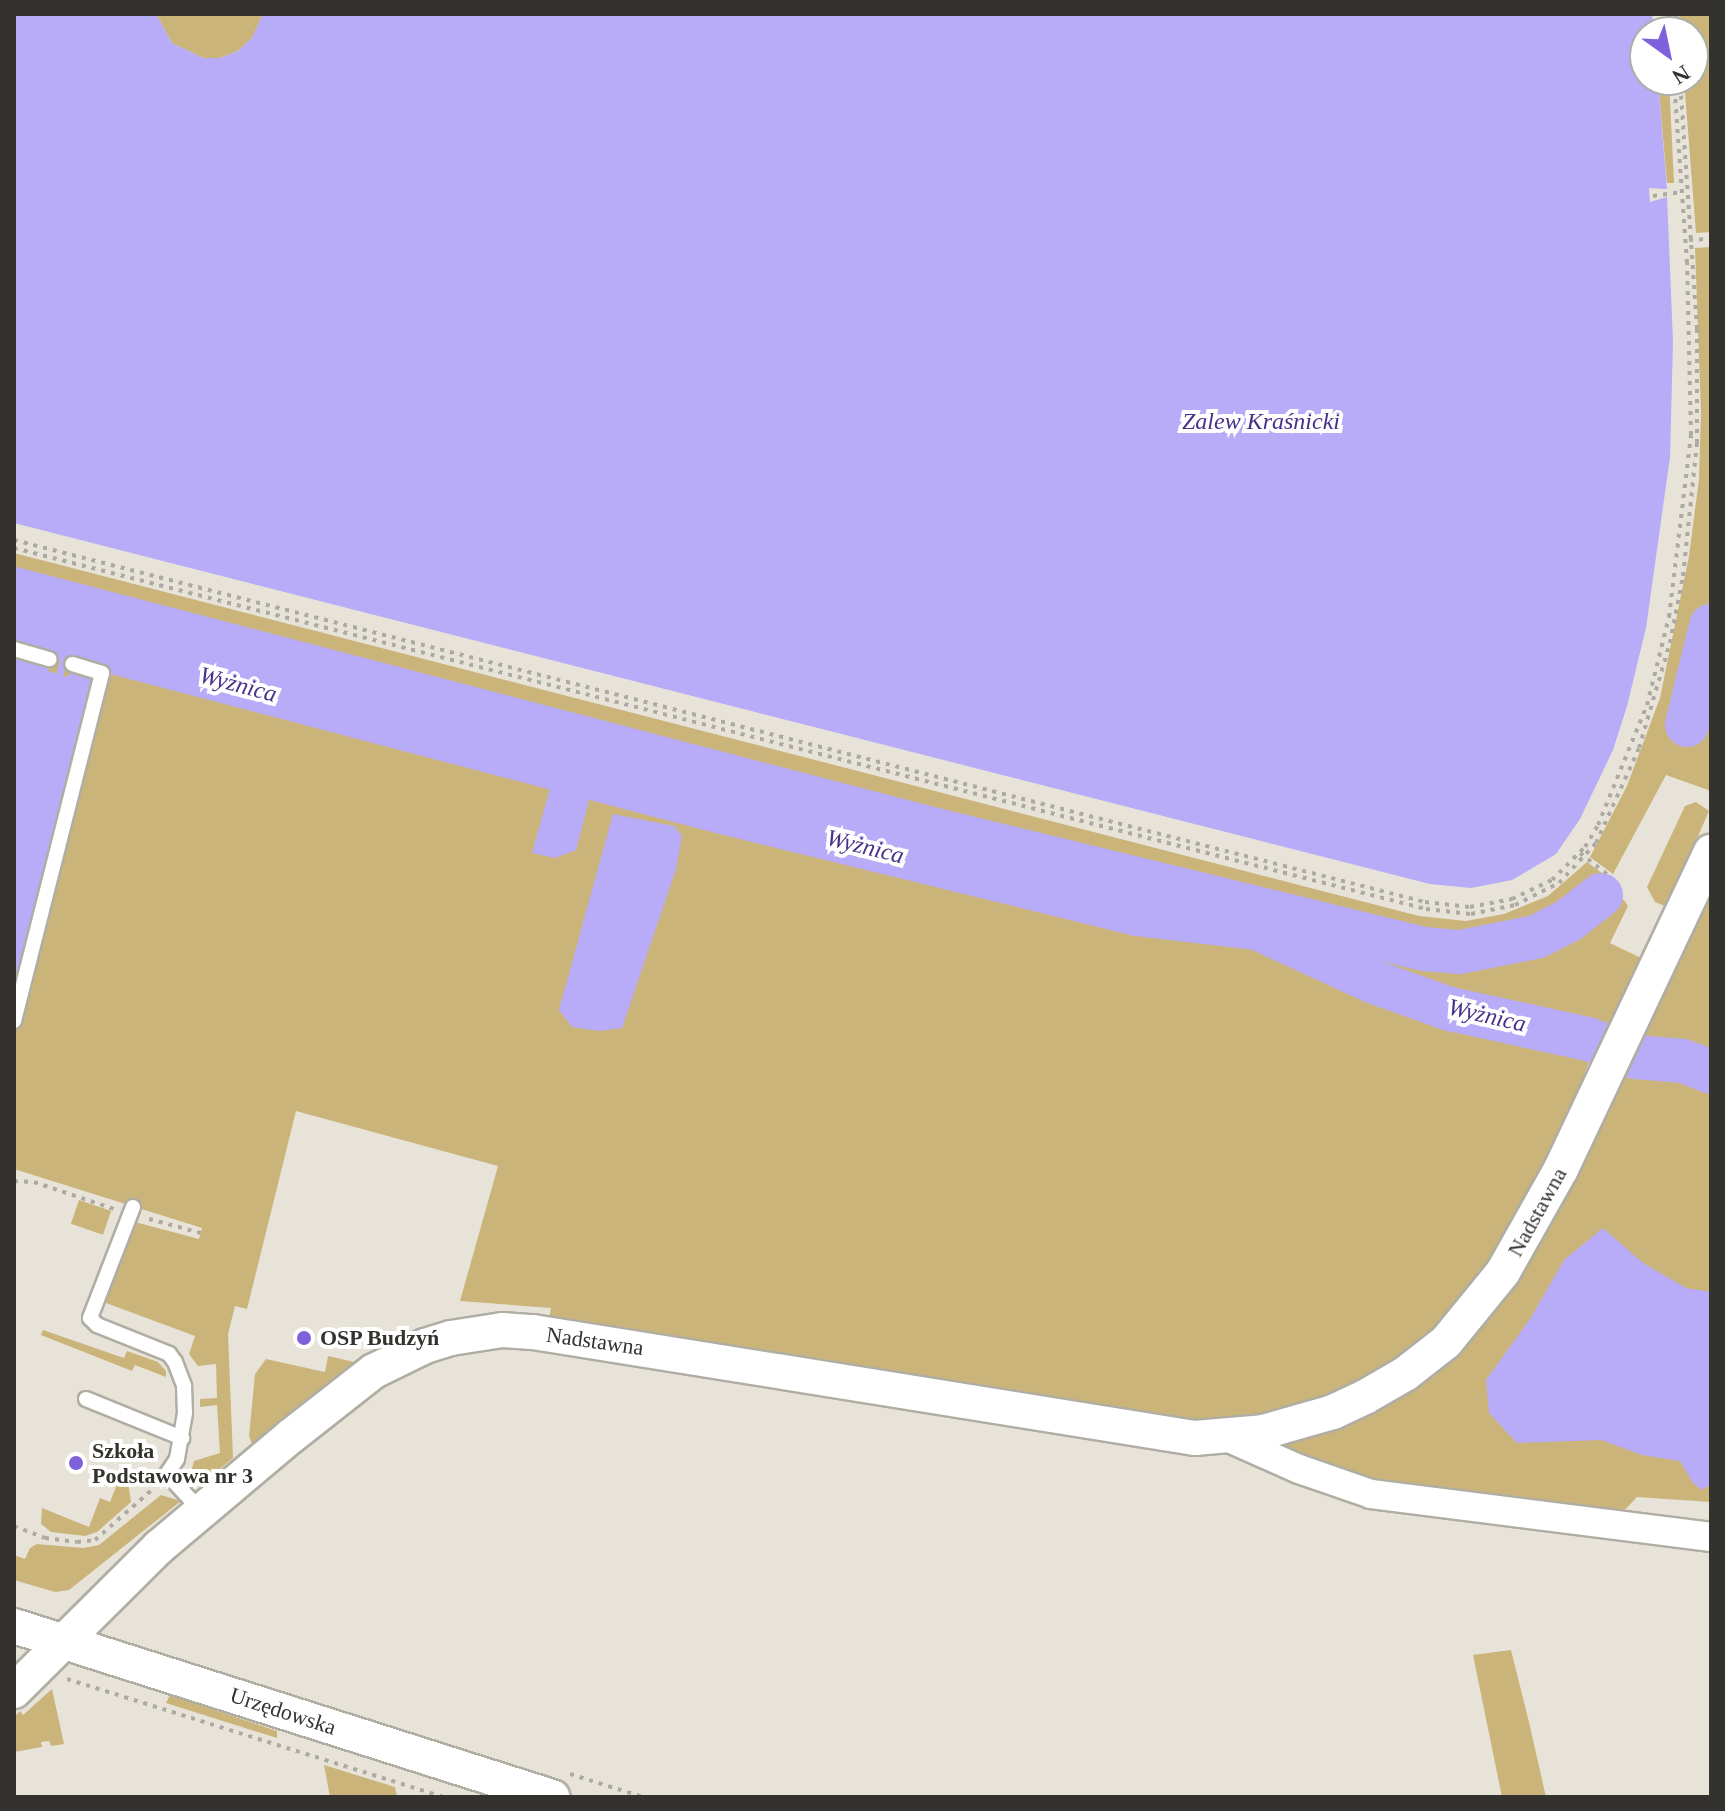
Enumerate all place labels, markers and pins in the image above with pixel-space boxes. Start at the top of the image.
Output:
place label: OSP Budzyń [320,1325,440,1351]
marker: OSP Budzyń [295,1329,313,1347]
place label: Szkoła Podstawowa nr 3 [92,1437,253,1488]
marker: Szkoła Podstawowa nr 3 [67,1454,85,1472]

